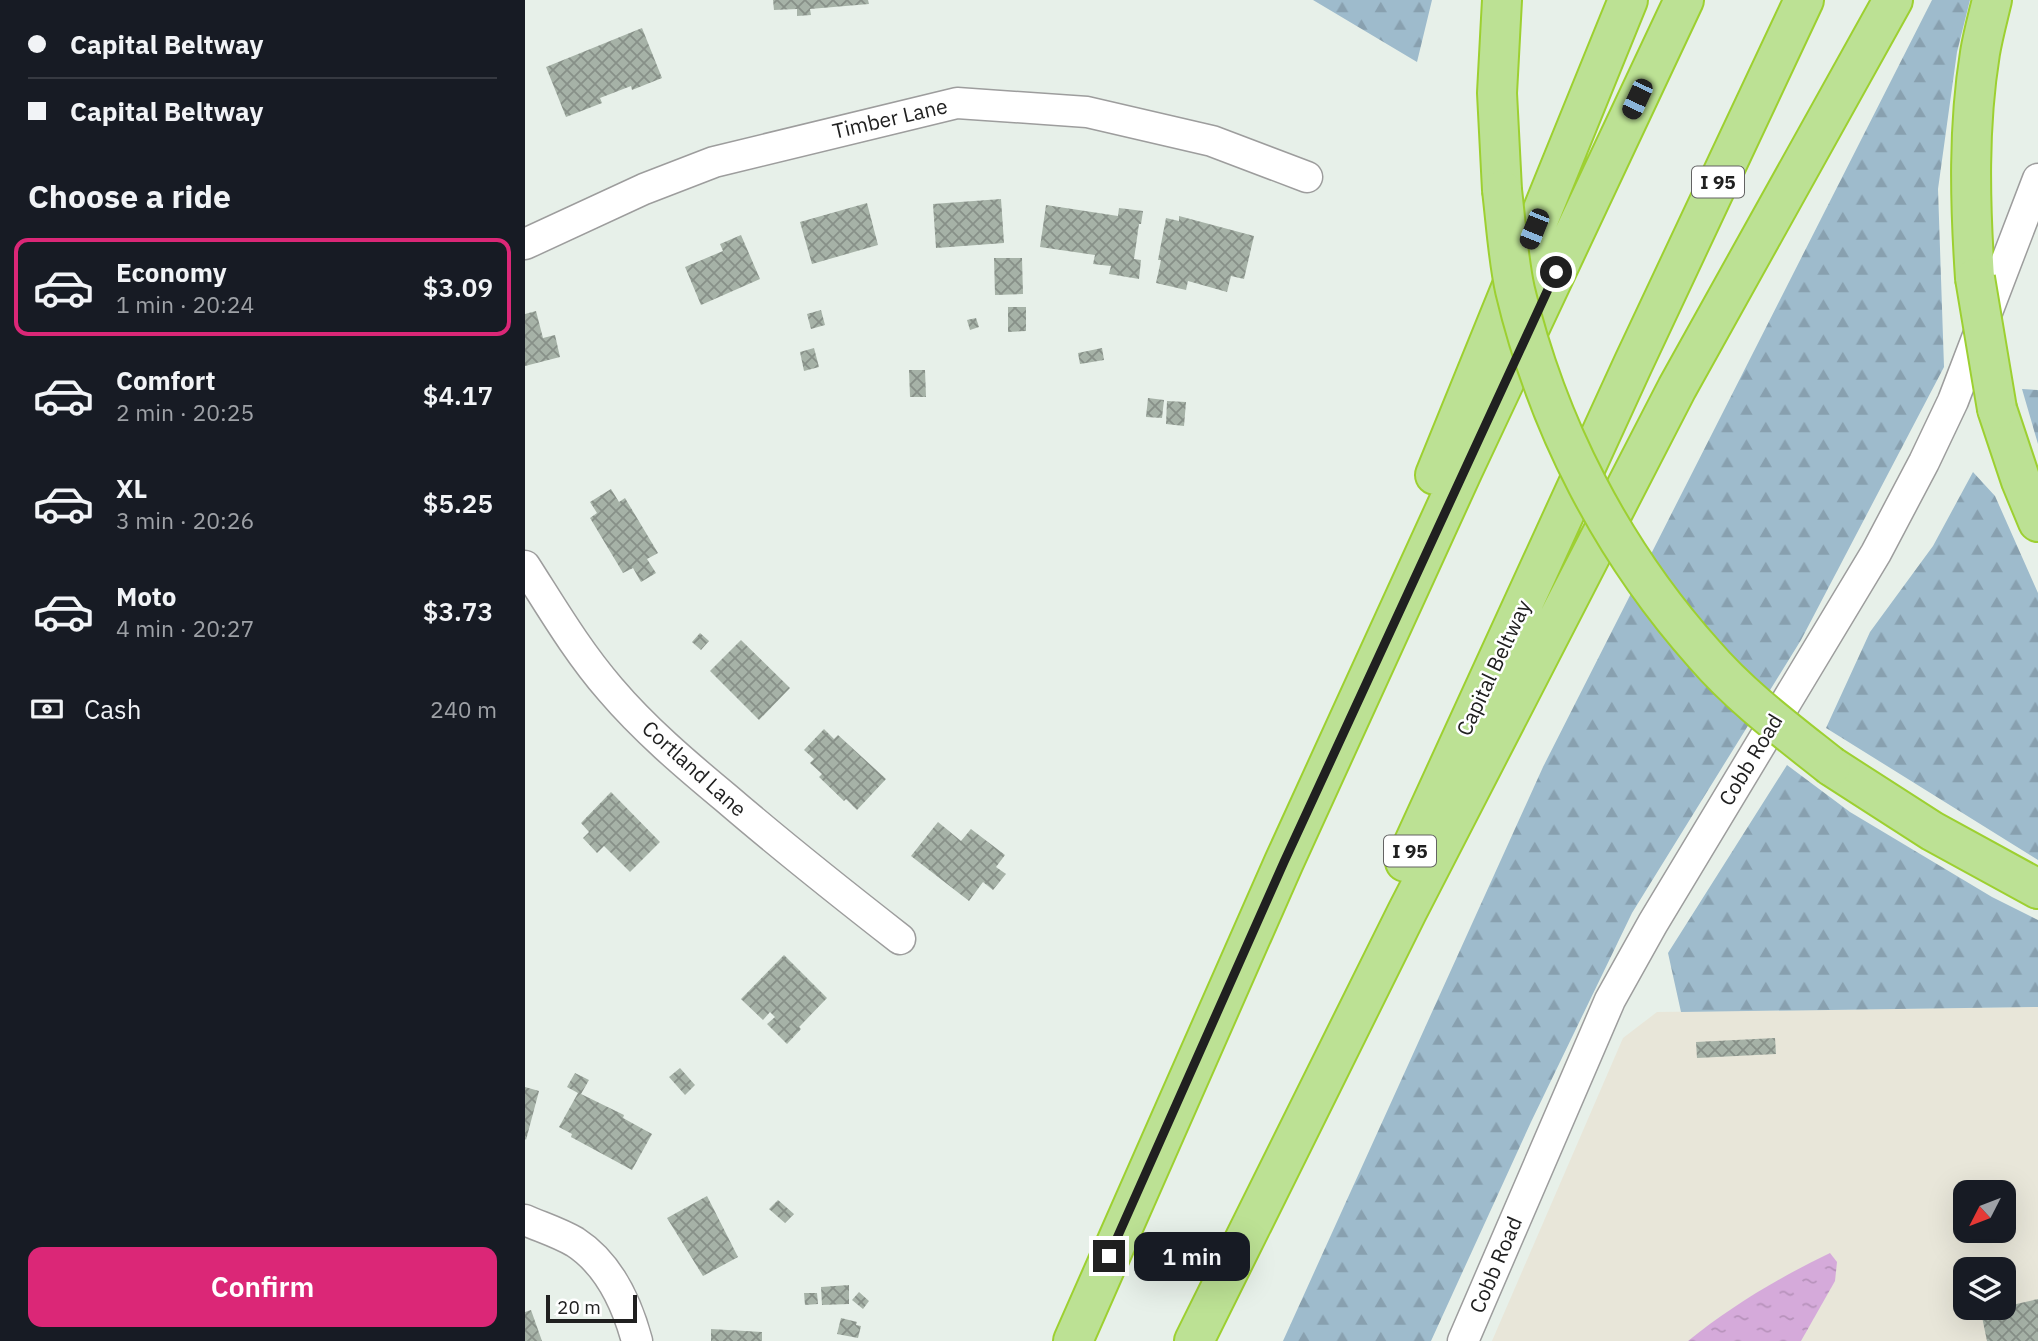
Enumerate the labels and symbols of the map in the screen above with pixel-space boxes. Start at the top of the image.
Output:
car [1619,76,1656,122]
street label: Timber Lane [830,91,950,145]
road number: I 95 [1692,166,1744,198]
car [1517,206,1552,252]
route start [1540,256,1572,288]
street label: Capital Beltway [1449,595,1537,740]
street label: Cobb Road [1712,708,1789,811]
street label: Cortland Lane [637,714,753,823]
road number: I 95 [1384,836,1436,866]
north arrow [1953,1180,2016,1242]
street label: Cobb Road [1462,1212,1528,1317]
callout: 1 min [1133,1232,1249,1280]
route end [1093,1240,1125,1272]
scale bar [546,1292,637,1324]

